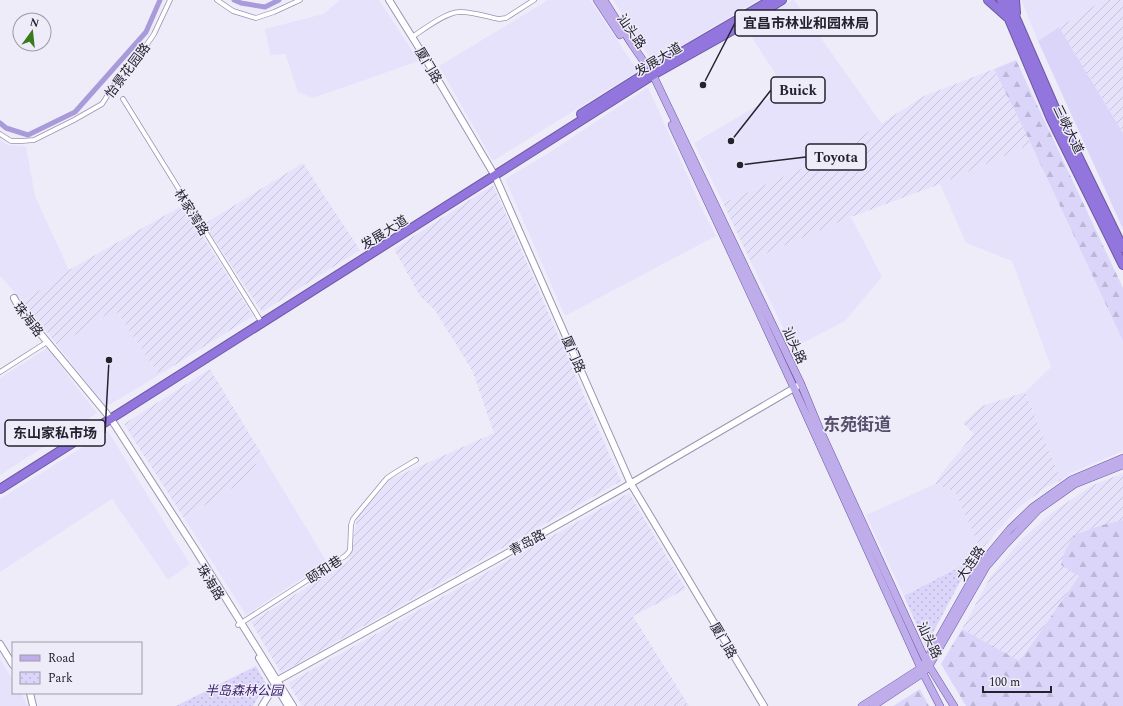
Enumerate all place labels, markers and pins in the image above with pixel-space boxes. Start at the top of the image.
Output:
callout: 宜昌市林业和园林局 [735,10,877,36]
callout: Buick [771,77,825,103]
callout: Toyota [806,144,866,170]
callout: 东山家私市场 [5,420,105,446]

